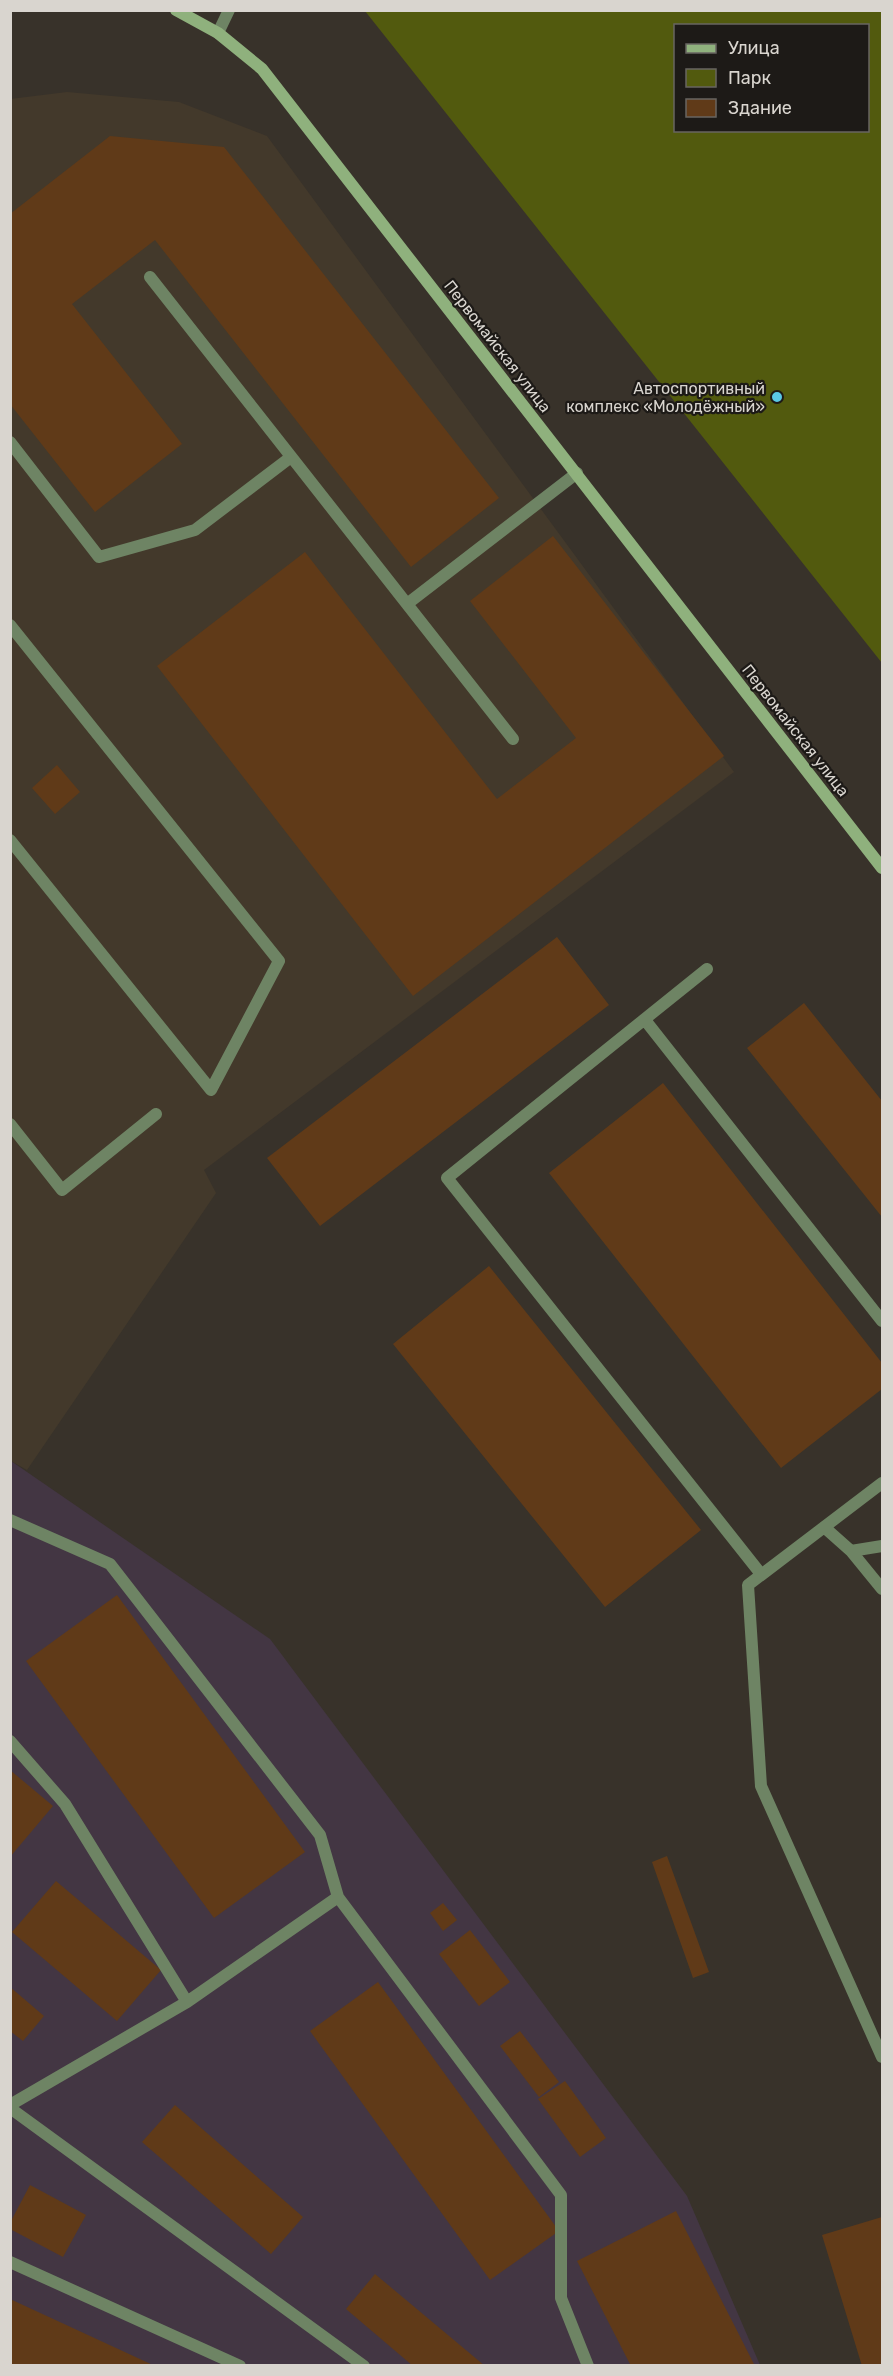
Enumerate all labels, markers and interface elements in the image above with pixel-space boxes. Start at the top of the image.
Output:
legend [674,24,869,132]
text: Улица [728,37,780,59]
text: Парк [728,67,772,89]
text: Здание [728,97,792,119]
street label: Первомайская улица [440,276,555,416]
place label: Автоспортивный комплекс «Молодёжный» [566,379,765,416]
marker: Автоспортивный комплекс «Молодёжный» [770,390,784,404]
street label: Первомайская улица [738,660,853,800]

